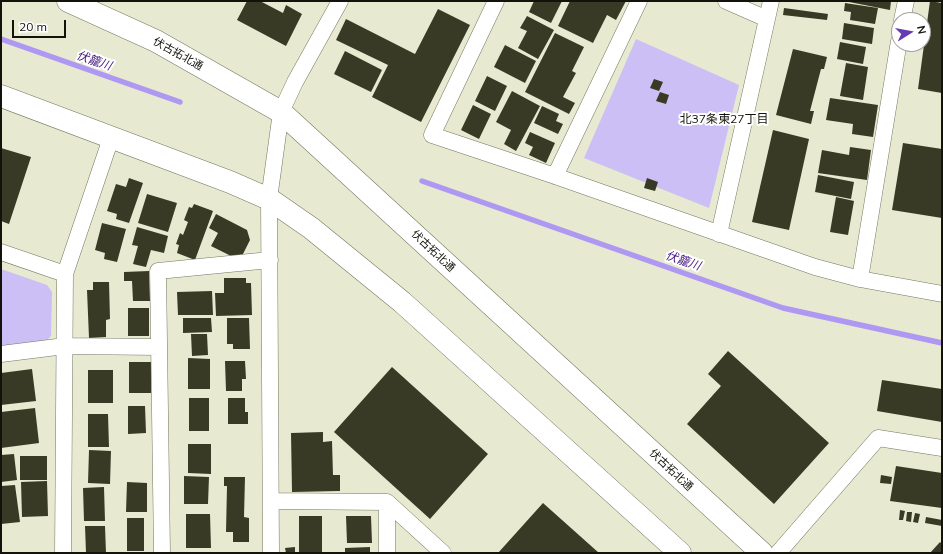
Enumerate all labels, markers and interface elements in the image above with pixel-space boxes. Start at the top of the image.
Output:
scale bar [14,12,68,38]
north arrow [891,12,931,52]
text: 20 m [19,19,47,34]
text: N [914,24,929,35]
street label: 伏古拓北通 [151,35,205,73]
water label: 伏籠川 [75,48,113,74]
district label: 北37条東27丁目 [680,112,768,126]
street label: 伏古拓北通 [408,227,458,275]
water label: 伏籠川 [664,248,702,274]
street label: 伏古拓北通 [646,446,696,494]

